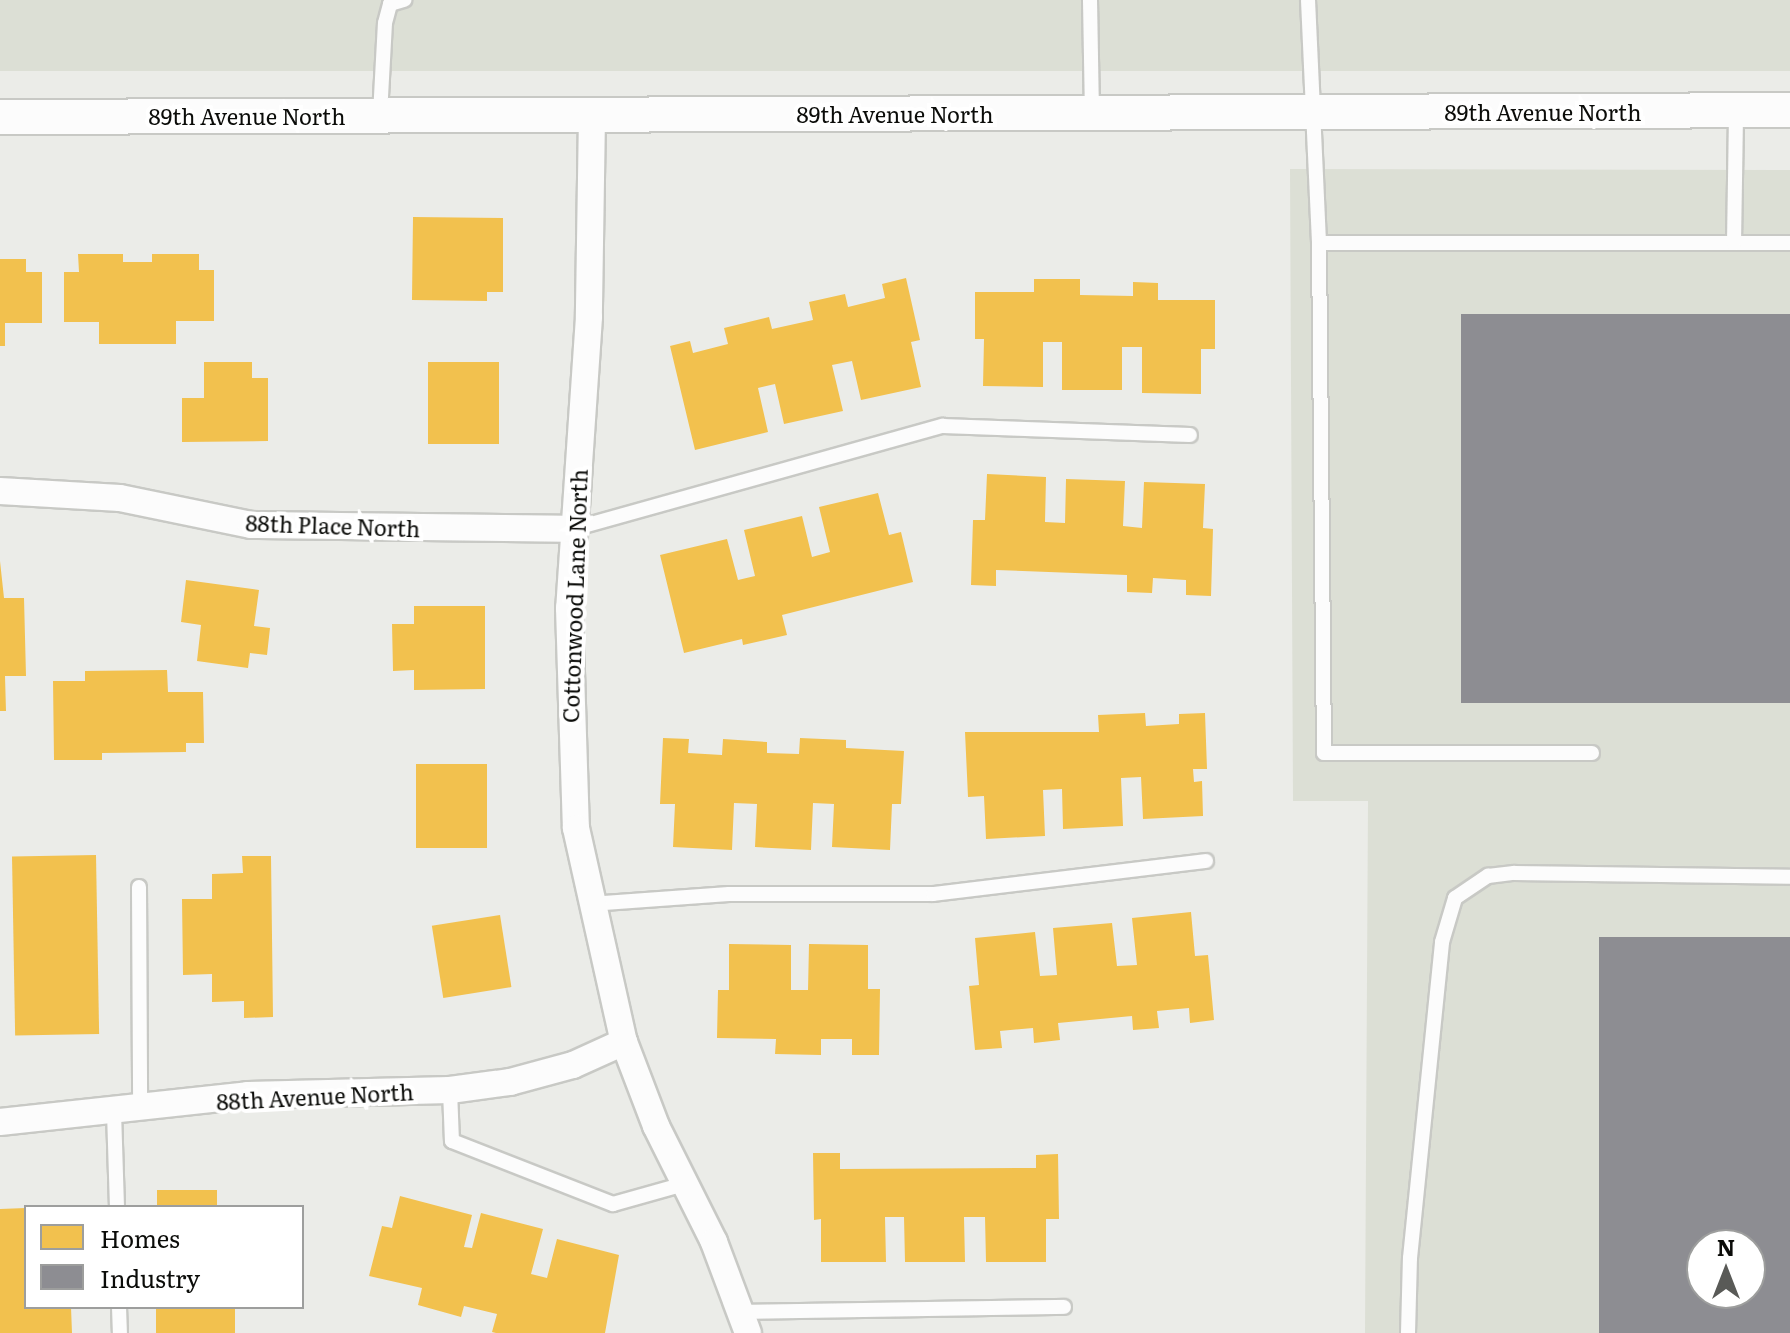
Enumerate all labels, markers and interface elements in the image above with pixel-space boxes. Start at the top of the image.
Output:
street label: 89th Avenue North [1445,99,1641,125]
street label: 89th Avenue North [797,101,993,127]
street label: 89th Avenue North [149,103,345,129]
street label: Cottonwood Lane North [556,469,592,723]
street label: 88th Place North [245,509,421,541]
street label: 88th Avenue North [216,1078,414,1114]
legend [24,1205,304,1309]
text: Homes [100,1220,180,1255]
north arrow [1686,1229,1766,1309]
text: N [1717,1230,1735,1263]
text: Industry [100,1260,200,1295]

